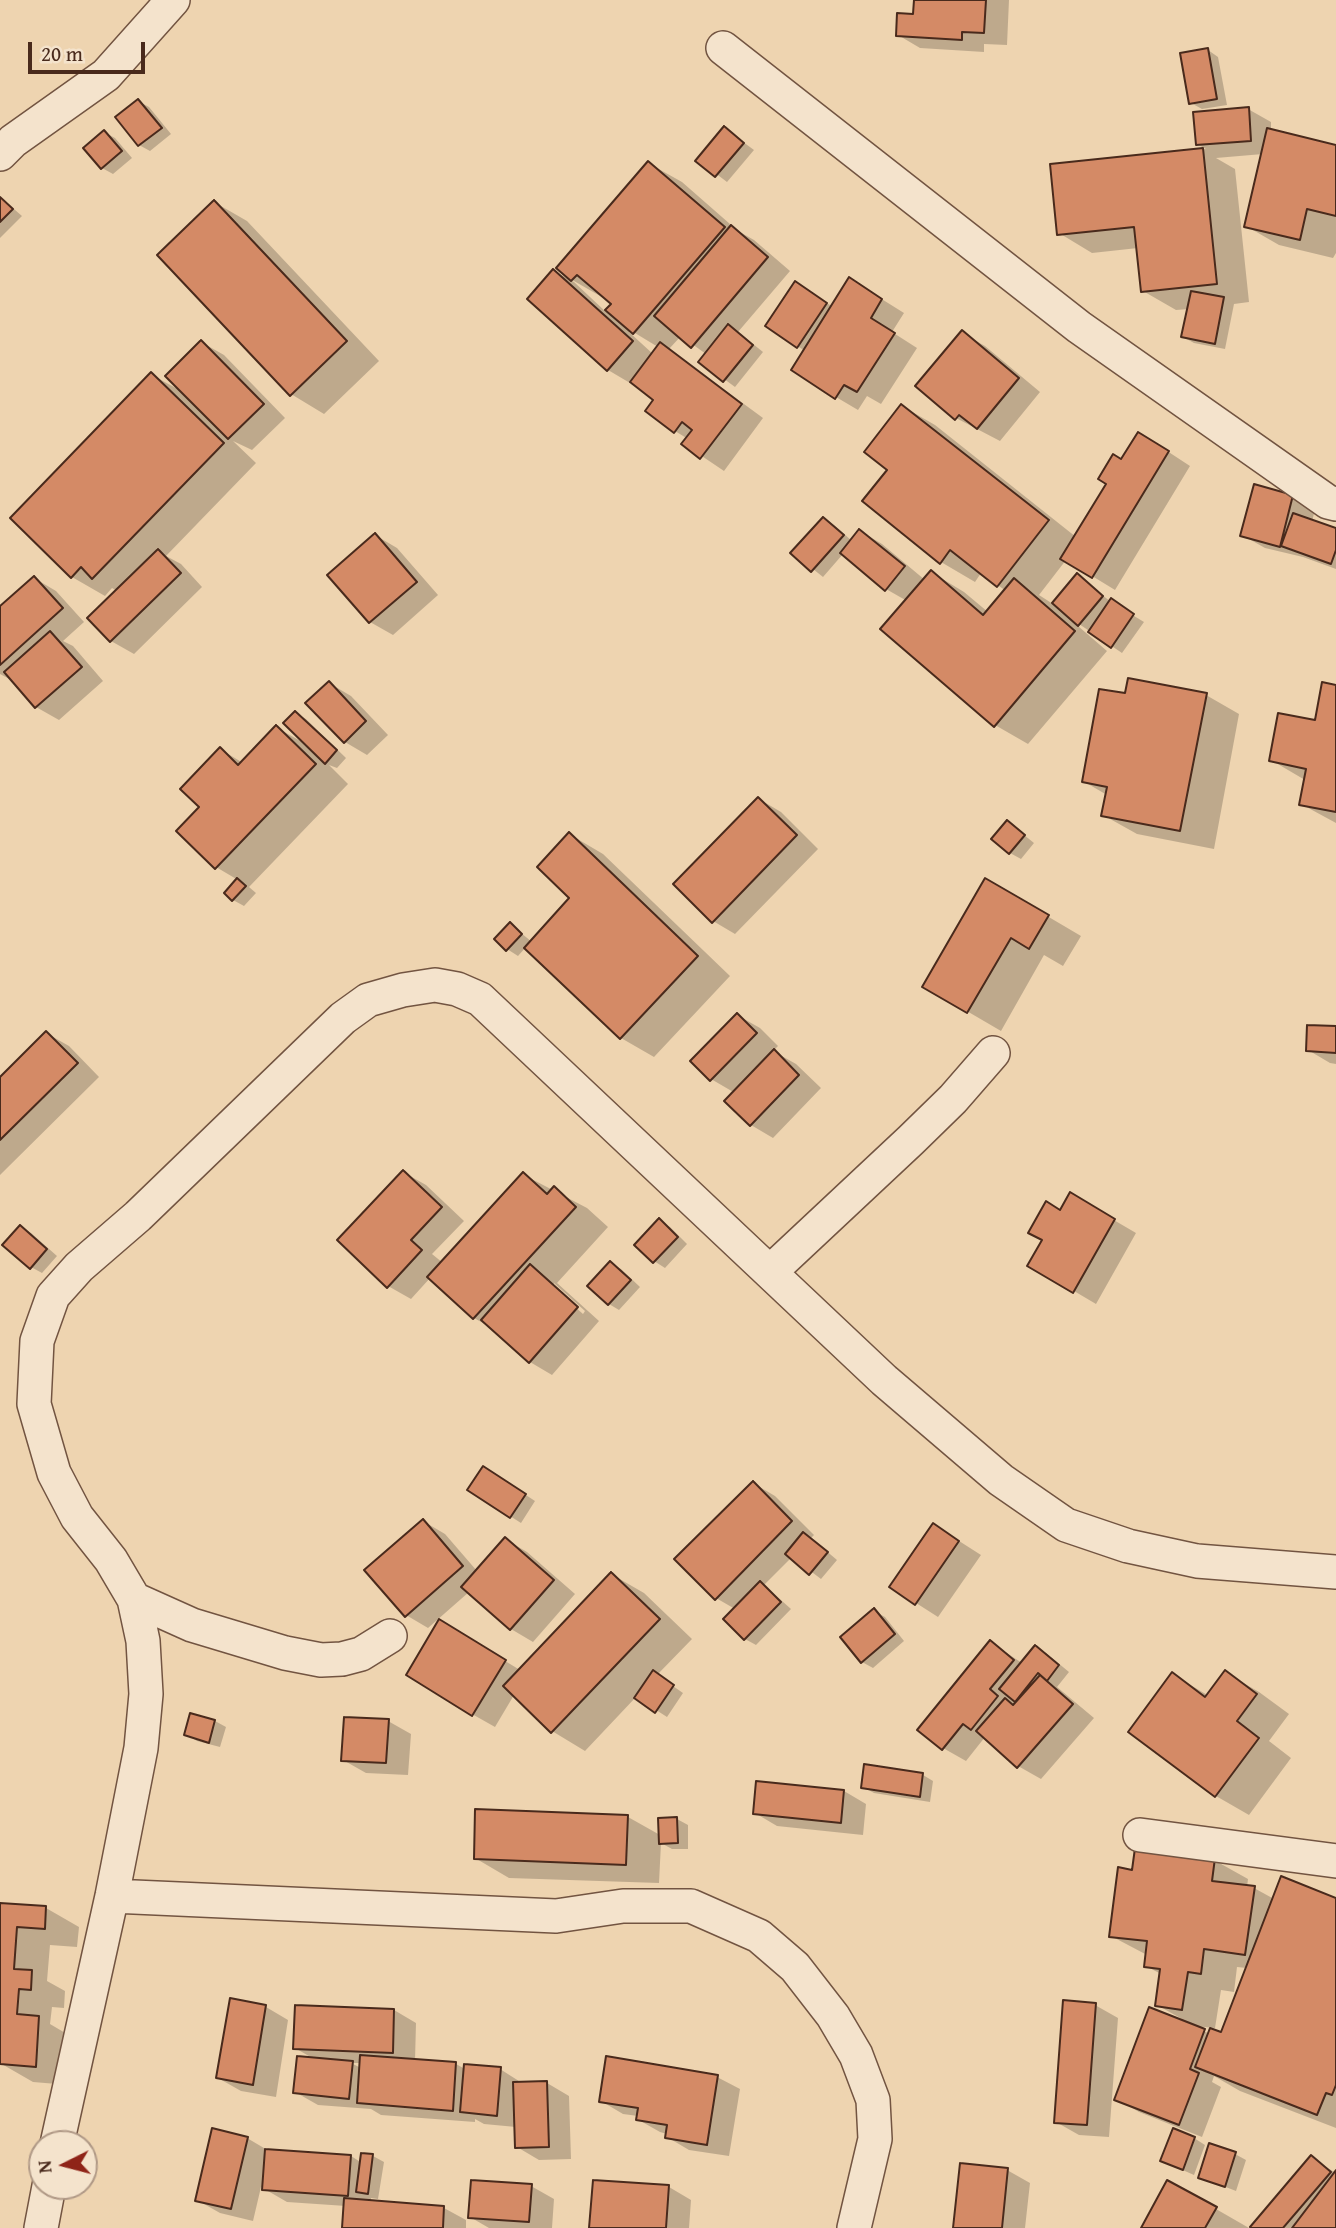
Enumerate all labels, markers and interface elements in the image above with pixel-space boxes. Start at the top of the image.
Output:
scale bar [32,28,149,72]
text: 20 m [41,38,83,69]
north arrow [28,2130,98,2200]
text: N [30,2159,59,2175]

